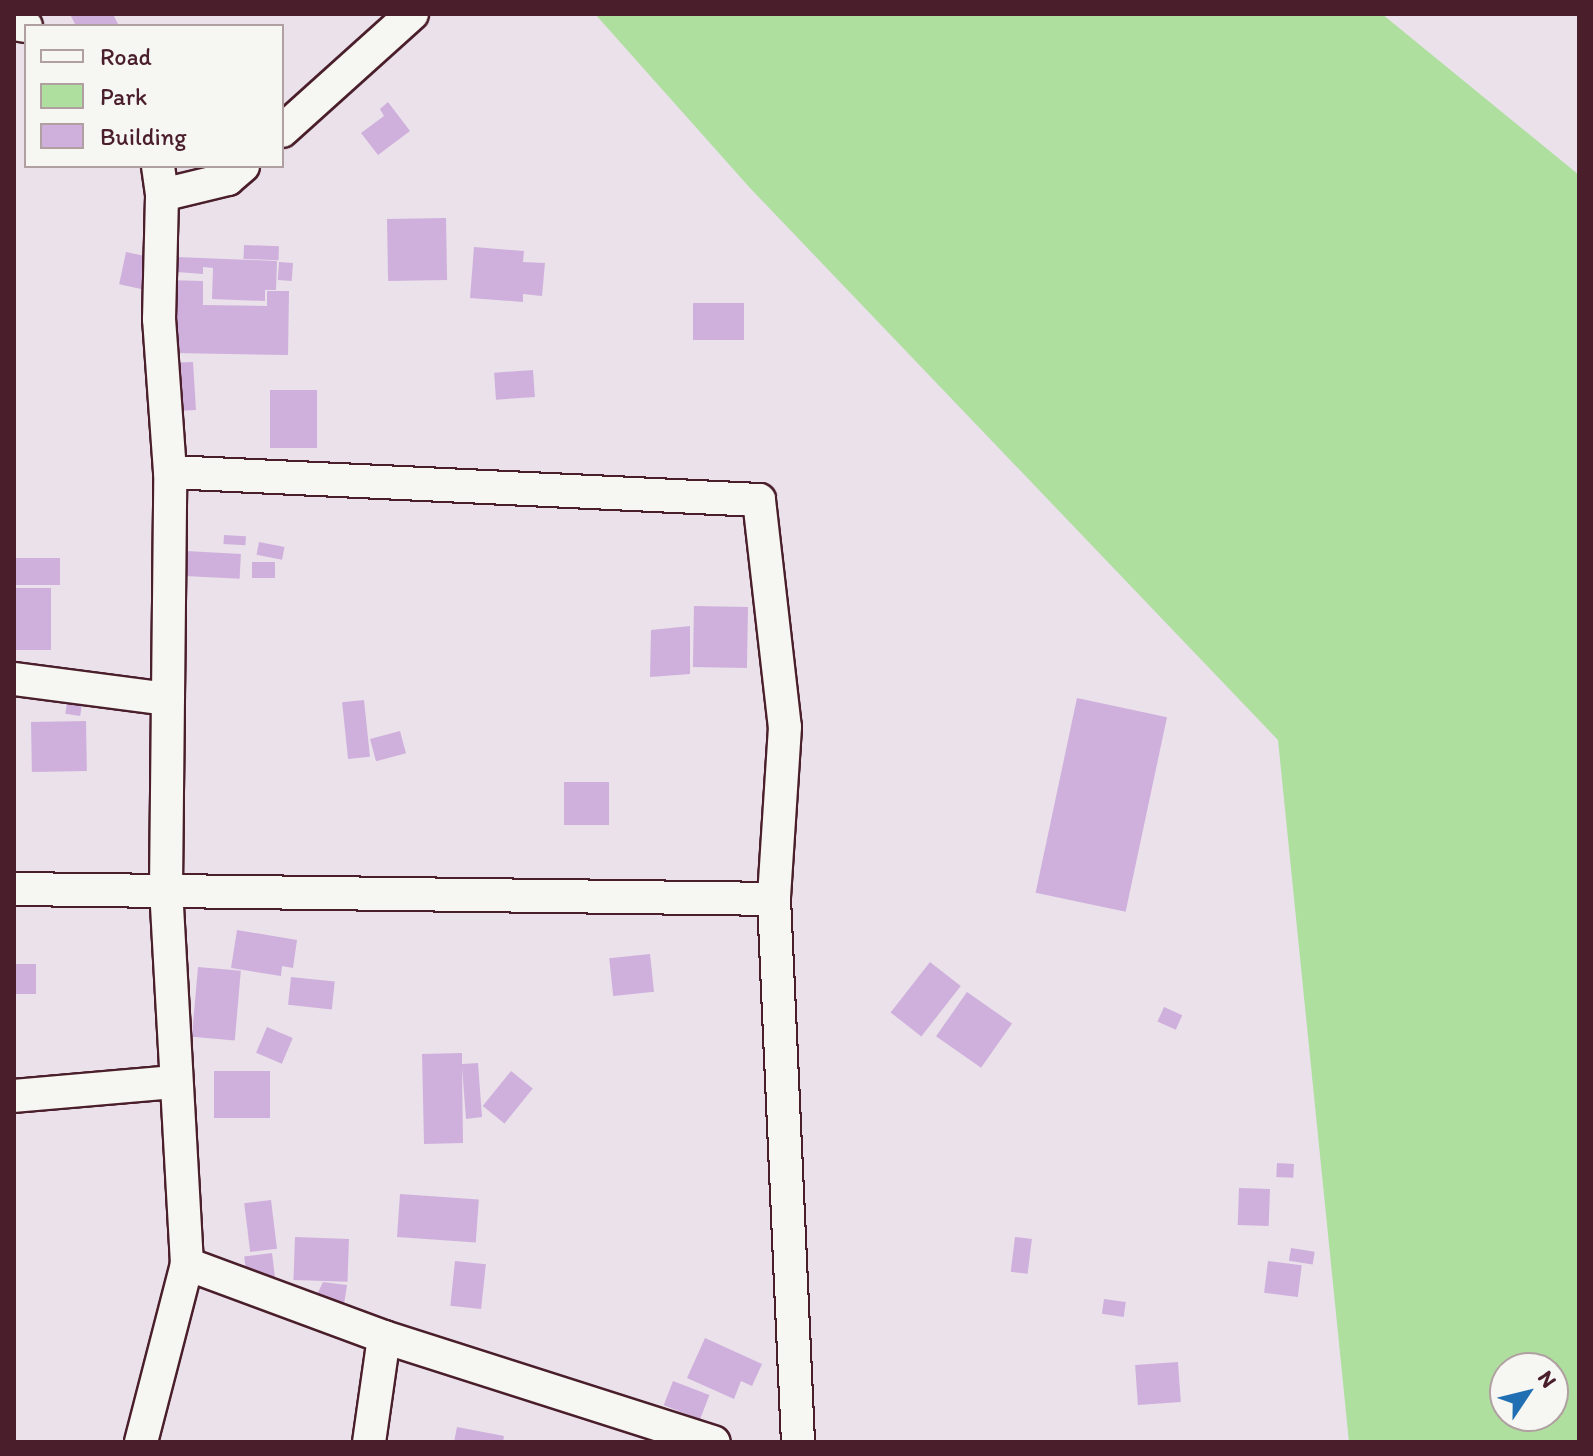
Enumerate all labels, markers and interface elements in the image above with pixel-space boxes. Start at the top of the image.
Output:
legend [24,24,284,168]
text: Road [100,42,152,71]
text: Park [100,82,147,111]
text: Building [100,122,187,151]
north arrow [1489,1352,1569,1432]
text: N [1532,1365,1563,1393]

